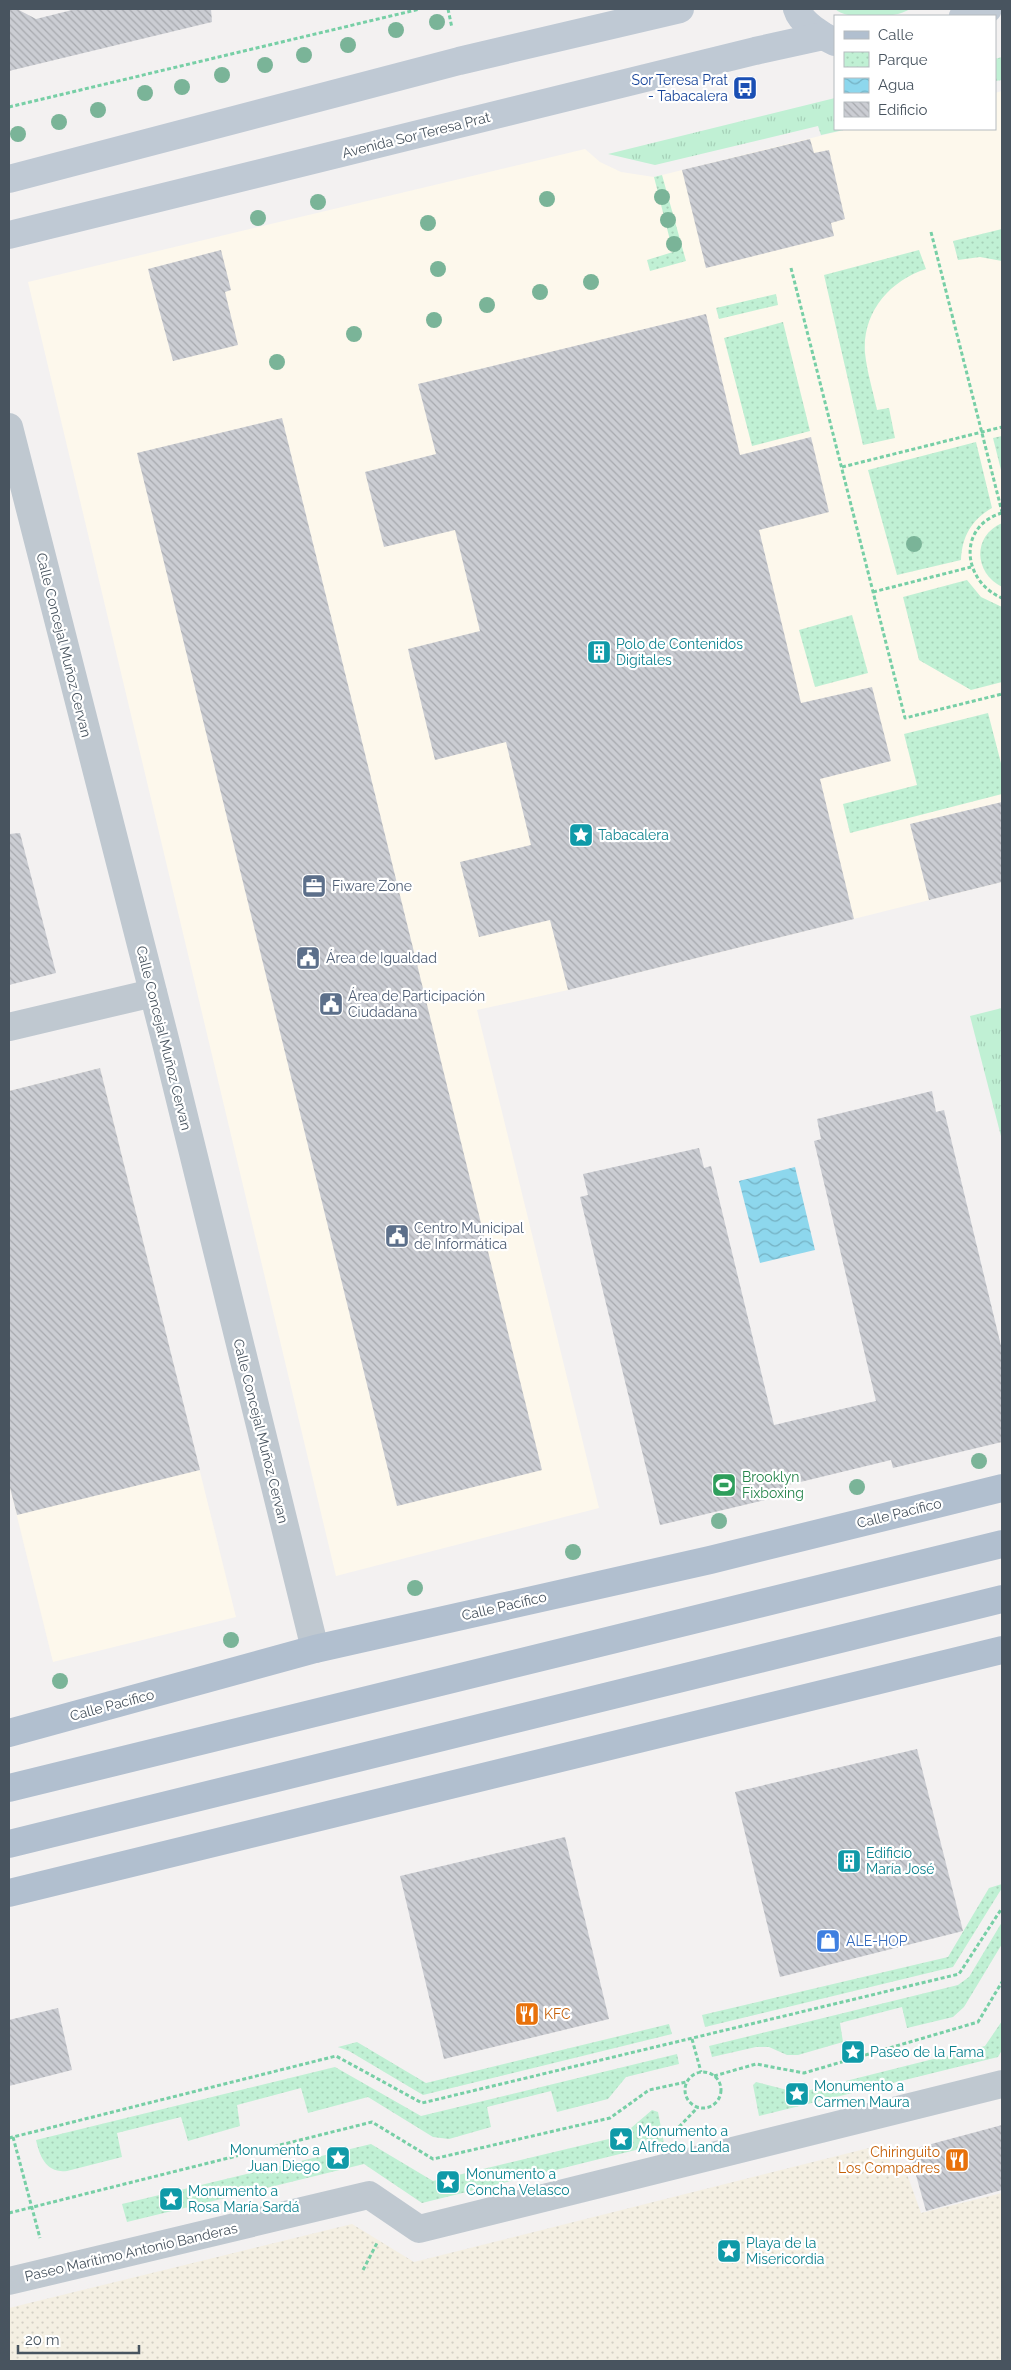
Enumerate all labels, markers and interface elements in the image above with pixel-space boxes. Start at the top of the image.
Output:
legend [834,15,996,130]
text: Calle [878,26,914,44]
text: Parque [878,51,928,69]
place label: Sor Teresa Prat - Tabacalera [632,72,728,104]
bus stop icon: Sor Teresa Prat - Tabacalera [732,75,758,101]
text: Agua [878,76,914,94]
text: Edificio [878,101,928,119]
street label: Avenida Sor Teresa Prat [340,109,492,161]
street label: Calle Concejal Muñoz Cervan [33,551,95,739]
place label: Polo de Contenidos Digitales [616,636,743,668]
building icon: Polo de Contenidos Digitales [586,639,612,665]
place icon: Tabacalera [568,822,594,848]
place label: Tabacalera [598,827,669,843]
office icon: Fiware Zone [301,873,327,899]
place label: Fiware Zone [332,878,412,894]
street label: Calle Concejal Muñoz Cervan [133,944,195,1132]
public building icon: Área de Igualdad [295,945,321,971]
place label: Área de Igualdad [326,949,437,966]
place label: Área de Participación Ciudadana [348,987,485,1020]
public building icon: Área de Participación Ciudadana [318,991,344,1017]
place label: Centro Municipal de Informática [414,1220,524,1252]
public building icon: Centro Municipal de Informática [384,1223,410,1249]
street label: Calle Concejal Muñoz Cervan [230,1337,292,1525]
place label: Brooklyn Fixboxing [742,1469,804,1501]
sports icon: Brooklyn Fixboxing [711,1472,737,1498]
street label: Calle Pacífico [855,1495,943,1531]
street label: Calle Pacífico [460,1588,548,1624]
street label: Calle Pacífico [68,1686,156,1724]
place label: Edificio María José [866,1845,935,1877]
building icon: Edificio María José [836,1848,862,1874]
shop icon: ALE-HOP [815,1928,841,1954]
place label: ALE-HOP [846,1933,908,1949]
restaurant icon: KFC [514,2001,540,2027]
place label: KFC [544,2006,571,2022]
place icon: Paseo de la Fama [840,2039,866,2065]
place label: Paseo de la Fama [870,2044,984,2060]
place label: Monumento a Carmen Maura [814,2078,910,2110]
place icon: Monumento a Carmen Maura [784,2081,810,2107]
place label: Monumento a Alfredo Landa [638,2123,730,2155]
place icon: Monumento a Alfredo Landa [608,2126,634,2152]
place label: Monumento a Juan Diego [230,2142,320,2174]
place label: Chiringuito Los Compadres [838,2144,940,2176]
place icon: Monumento a Juan Diego [325,2145,351,2171]
restaurant icon: Chiringuito Los Compadres [944,2147,970,2173]
place label: Monumento a Concha Velasco [466,2166,570,2198]
place icon: Monumento a Concha Velasco [435,2169,461,2195]
place label: Monumento a Rosa María Sardá [188,2183,299,2215]
place icon: Monumento a Rosa María Sardá [158,2186,184,2212]
street label: Paseo Marítimo Antonio Banderas [23,2220,239,2284]
place label: Playa de la Misericordia [746,2235,824,2267]
place icon: Playa de la Misericordia [716,2238,742,2264]
scale bar [18,2322,139,2354]
text: 20 m [25,2331,60,2349]

